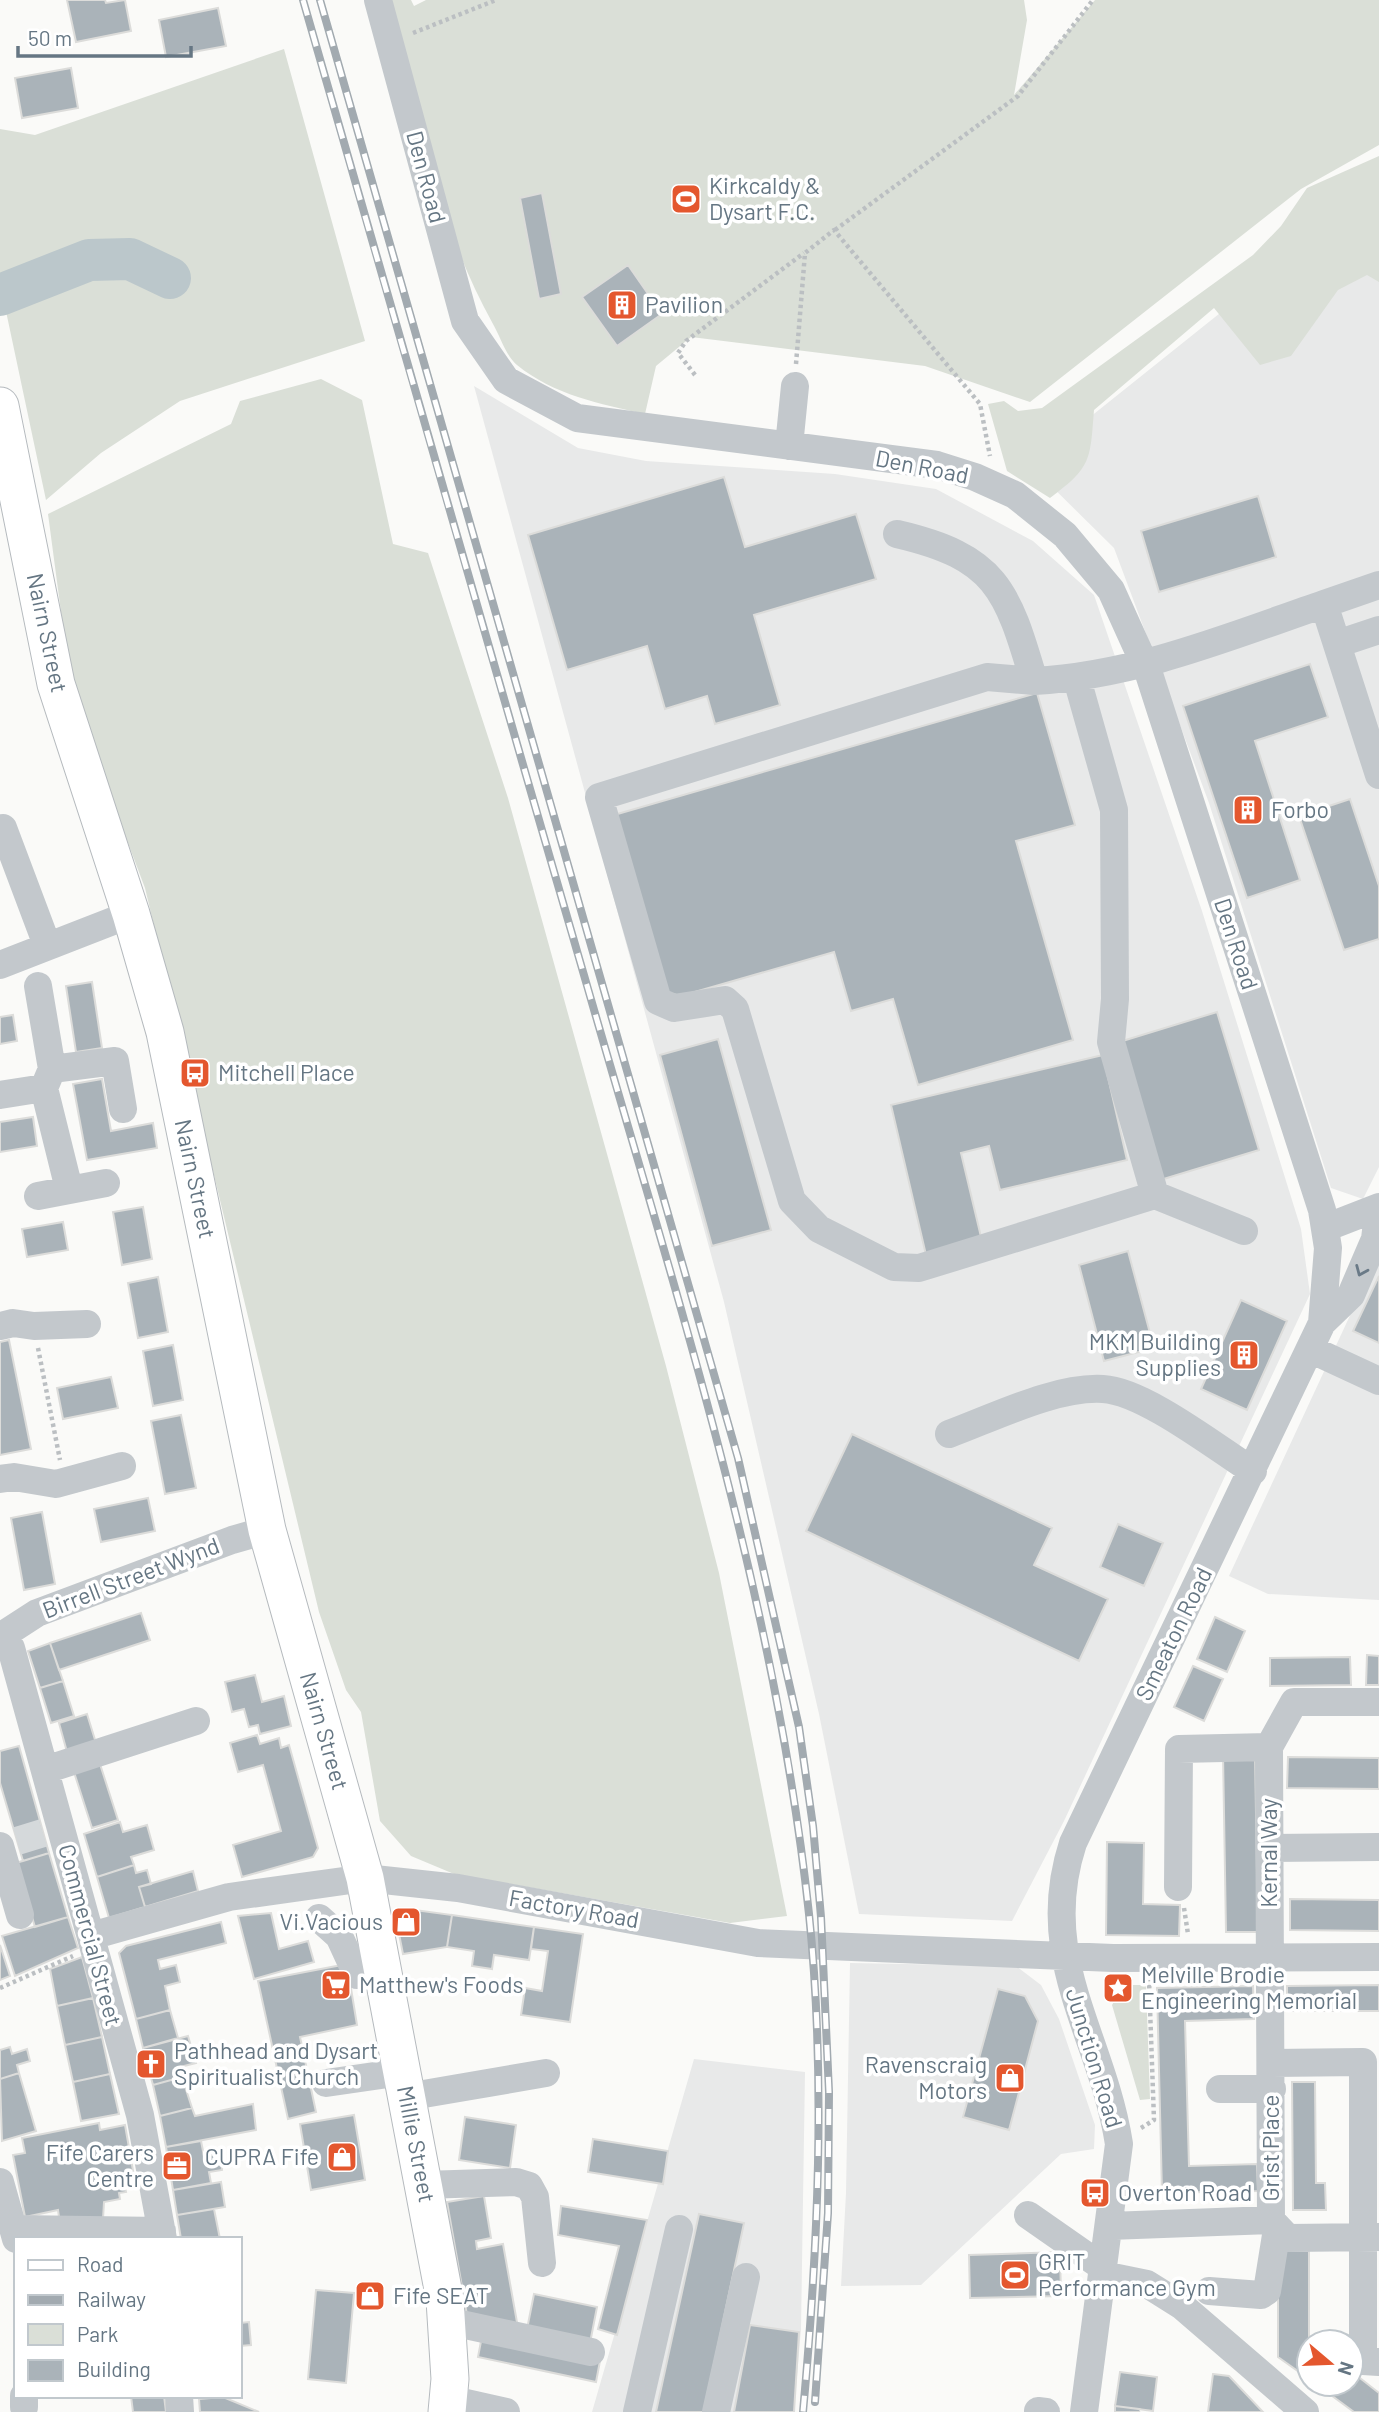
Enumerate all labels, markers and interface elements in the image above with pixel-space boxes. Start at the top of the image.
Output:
scale bar [18,14,191,58]
text: 50 m [28,25,72,50]
street label: Den Road [401,128,453,226]
place label: Kirkcaldy & Dysart F.C. [709,171,820,225]
sports icon: Kirkcaldy & Dysart F.C. [669,182,703,216]
building icon: Pavilion [605,288,639,322]
place label: Pavilion [645,290,723,318]
street label: Den Road [873,443,971,489]
street label: Nairn Street [22,571,74,695]
building icon: Forbo [1231,793,1265,827]
place label: Forbo [1271,795,1329,823]
street label: Den Road [1209,895,1265,993]
bus stop icon: Mitchell Place [178,1056,212,1090]
place label: Mitchell Place [218,1058,355,1086]
street label: Nairn Street [170,1117,222,1241]
one-way arrow [1355,1264,1369,1276]
place label: MKM Building Supplies [1089,1327,1221,1381]
building icon: MKM Building Supplies [1227,1338,1261,1372]
street label: Birrell Street Wynd [38,1530,223,1624]
street label: Smeaton Road [1129,1562,1217,1705]
street label: Nairn Street [295,1669,355,1793]
street label: Kernal Way [1254,1798,1282,1908]
street label: Commercial Street [53,1841,129,2029]
street label: Factory Road [507,1883,641,1933]
shop icon: Vi.Vacious [389,1905,423,1939]
place label: Vi.Vacious [280,1907,383,1935]
place label: Melville Brodie Engineering Memorial [1141,1960,1357,2014]
supermarket icon: Matthew's Foods [319,1968,353,2002]
place label: Matthew's Foods [359,1970,524,1998]
place icon: Melville Brodie Engineering Memorial [1101,1971,1135,2005]
street label: Junction Road [1060,1985,1129,2131]
place label: Pathhead and Dysart Spiritualist Church [174,2036,378,2090]
church icon: Pathhead and Dysart Spiritualist Church [134,2047,168,2081]
place label: Ravenscraig Motors [865,2050,987,2104]
shop icon: Ravenscraig Motors [993,2061,1027,2095]
street label: Millie Street [392,2083,442,2205]
street label: Grist Place [1256,2094,1284,2202]
place label: Fife Carers Centre [46,2138,154,2192]
shop icon: CUPRA Fife [325,2140,359,2174]
place label: CUPRA Fife [205,2142,319,2170]
office icon: Fife Carers Centre [160,2149,194,2183]
bus stop icon: Overton Road [1078,2176,1112,2210]
place label: Overton Road [1118,2178,1252,2206]
legend [14,2237,242,2398]
place label: GRIT Performance Gym [1038,2247,1216,2301]
text: Road [77,2251,123,2276]
sports icon: GRIT Performance Gym [998,2258,1032,2292]
shop icon: Fife SEAT [353,2279,387,2313]
place label: Fife SEAT [393,2281,489,2309]
text: Railway [77,2286,146,2311]
text: Park [77,2321,118,2346]
north arrow [1295,2328,1365,2398]
text: Building [77,2356,151,2381]
text: N [1334,2359,1359,2378]

